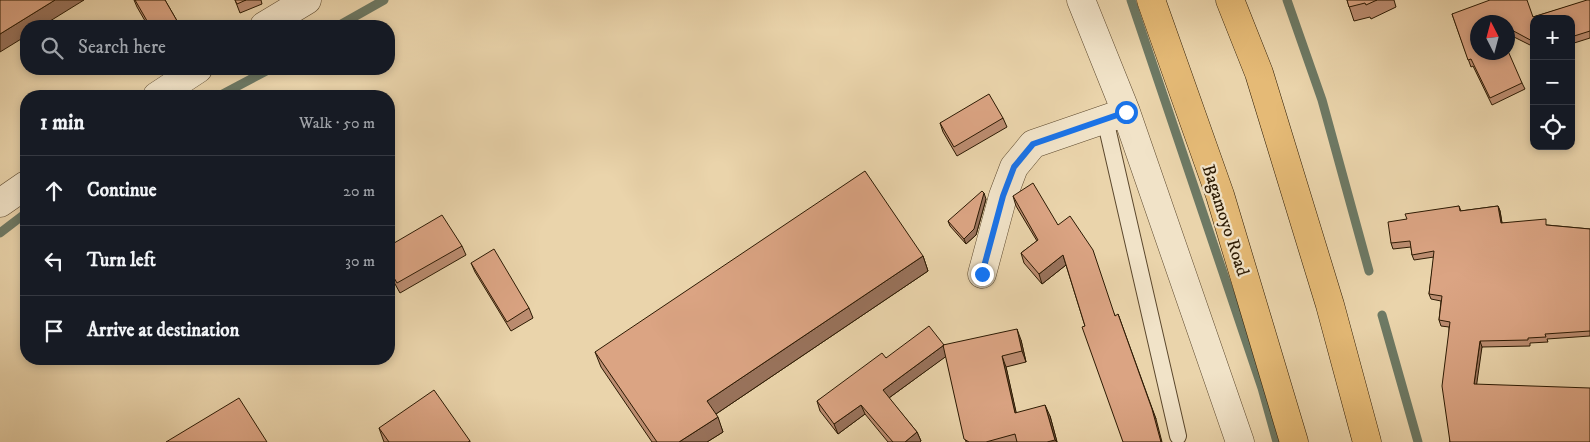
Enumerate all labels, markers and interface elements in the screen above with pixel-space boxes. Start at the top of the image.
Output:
north arrow [1470,15,1515,60]
map controls [1530,15,1575,150]
button: + [1530,15,1575,60]
search box [20,20,395,75]
icon: search [38,34,66,62]
text: Search here [78,36,166,59]
button: − [1530,60,1575,105]
route start [1115,101,1138,124]
button: locate [1530,105,1575,150]
text: 1 min [40,110,84,136]
text: Walk · 50 m [299,113,375,133]
street label: Bagamoyo Road [1197,162,1253,279]
icon: ahead [40,177,68,205]
text: Continue [87,179,157,202]
text: 20 m [343,181,375,201]
icon: left [40,247,68,275]
text: Turn left [87,249,156,272]
text: 30 m [345,251,375,271]
route end [971,263,994,286]
icon: arrive [40,317,68,345]
text: Arrive at destination [87,319,239,342]

